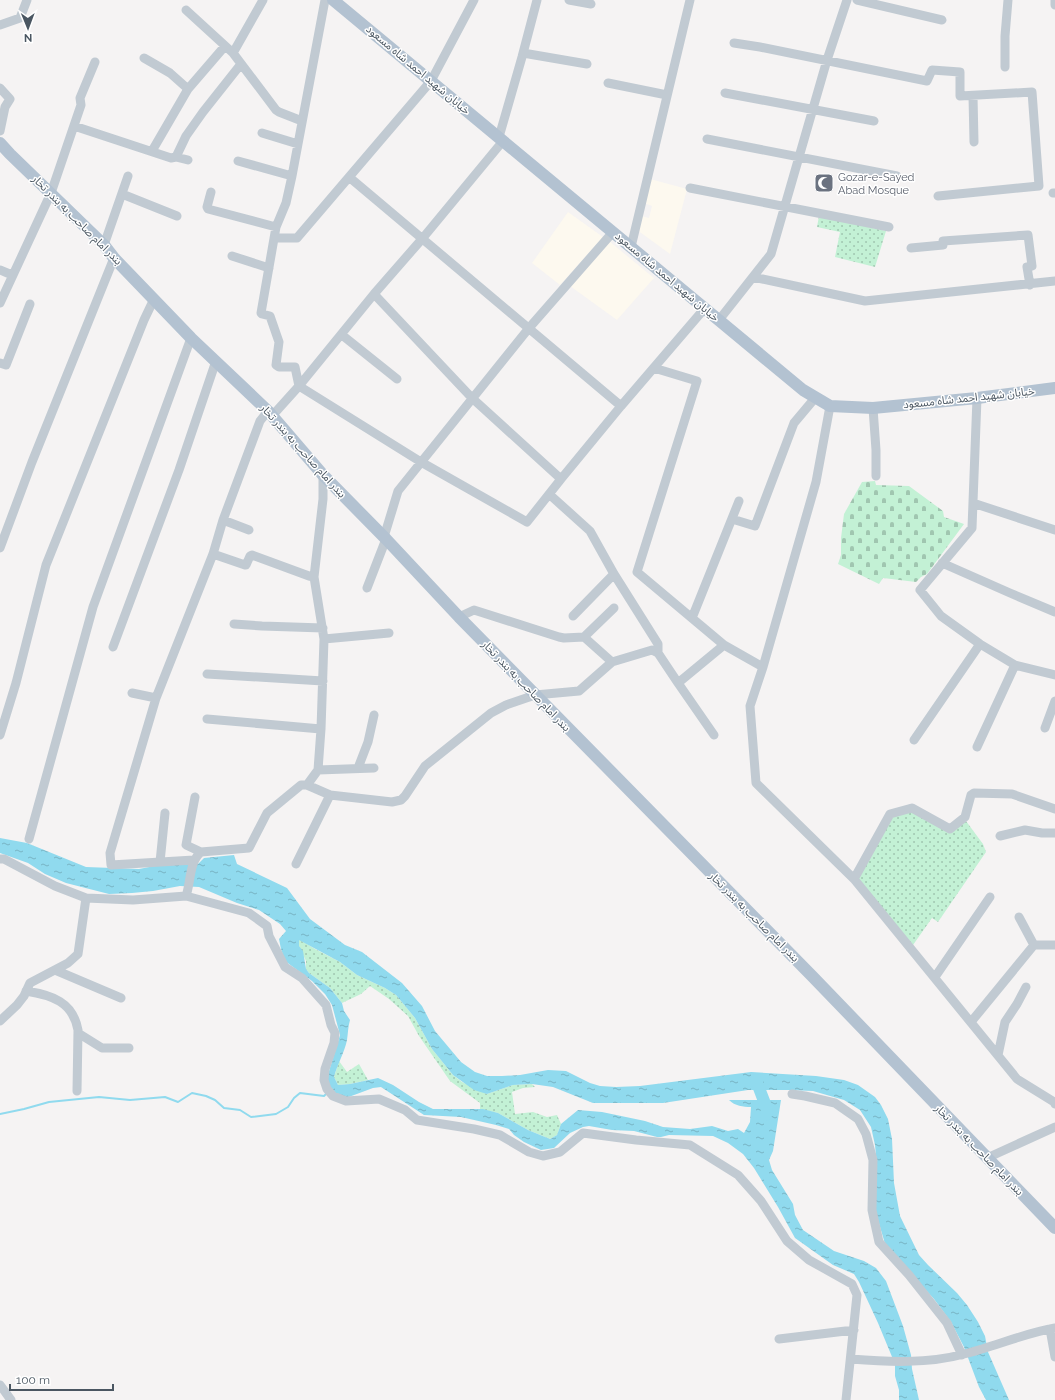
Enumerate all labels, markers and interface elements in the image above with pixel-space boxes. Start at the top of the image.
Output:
north arrow [8,8,48,48]
street label: خیابان شهید احمد شاه مسعود [363,23,473,118]
text: N [24,31,32,44]
place label: Gozar-e-Sayed Abad Mosque [838,171,915,197]
street label: بندر امام صاحب به بندر تخار [28,172,125,268]
mosque icon: Gozar-e-Sayed Abad Mosque [813,172,835,194]
street label: خیابان شهید احمد شاه مسعود [612,230,722,325]
street label: خیابان شهید احمد شاه مسعود [903,385,1036,411]
street label: بندر امام صاحب به بندر تخار [256,401,349,501]
street label: بندر امام صاحب به بندر تخار [478,637,573,735]
street label: بندر امام صاحب به بندر تخار [705,869,802,965]
street label: بندر امام صاحب به بندر تخار [931,1101,1026,1199]
scale bar [10,1366,113,1392]
text: 100 m [16,1373,50,1387]

